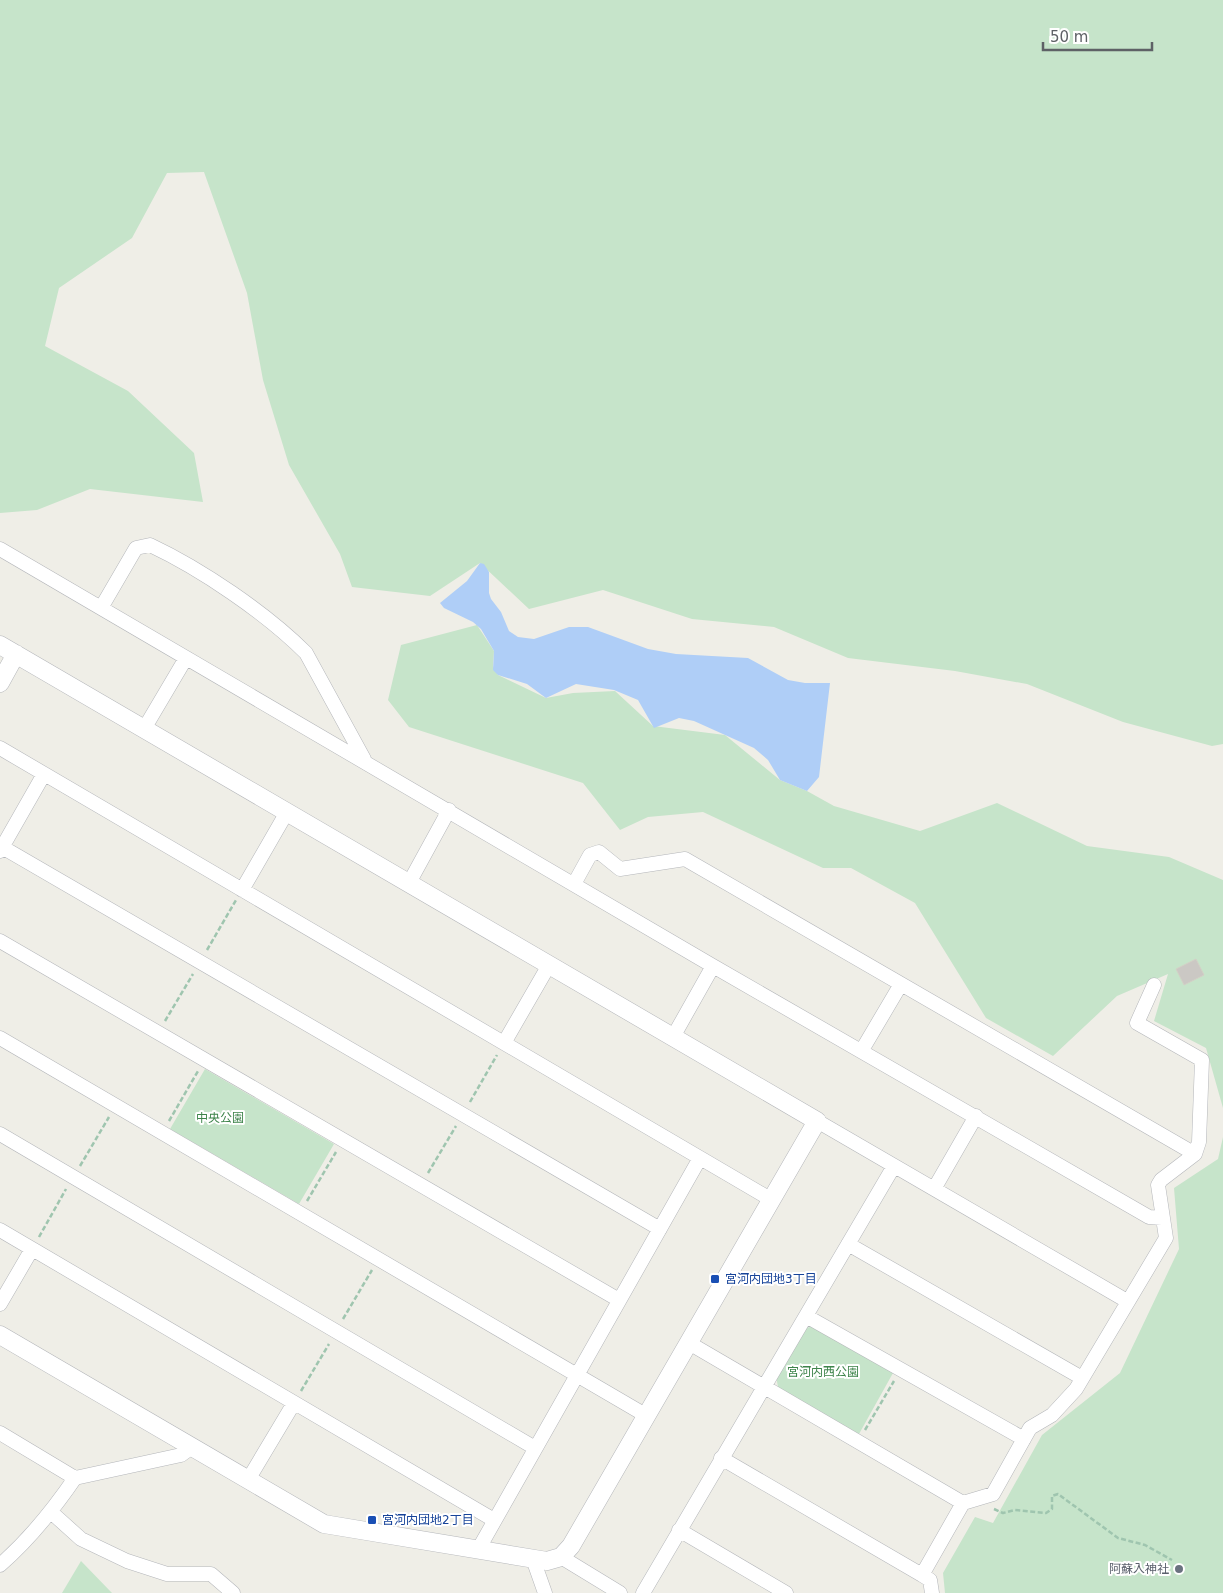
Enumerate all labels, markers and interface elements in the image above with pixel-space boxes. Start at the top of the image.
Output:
scale bar [1043,20,1152,52]
text: 50 m [1050,28,1088,46]
park label: 中央公園 [196,1111,244,1125]
place label: 宮河内団地3丁目 [725,1272,817,1286]
marker: 宮河内団地3丁目 [709,1273,721,1285]
park label: 宮河内西公園 [787,1365,859,1379]
place label: 宮河内団地2丁目 [382,1513,474,1527]
marker: 宮河内団地2丁目 [366,1514,378,1526]
place label: 阿蘇入神社 [1109,1562,1169,1576]
marker: 阿蘇入神社 [1173,1563,1185,1575]

